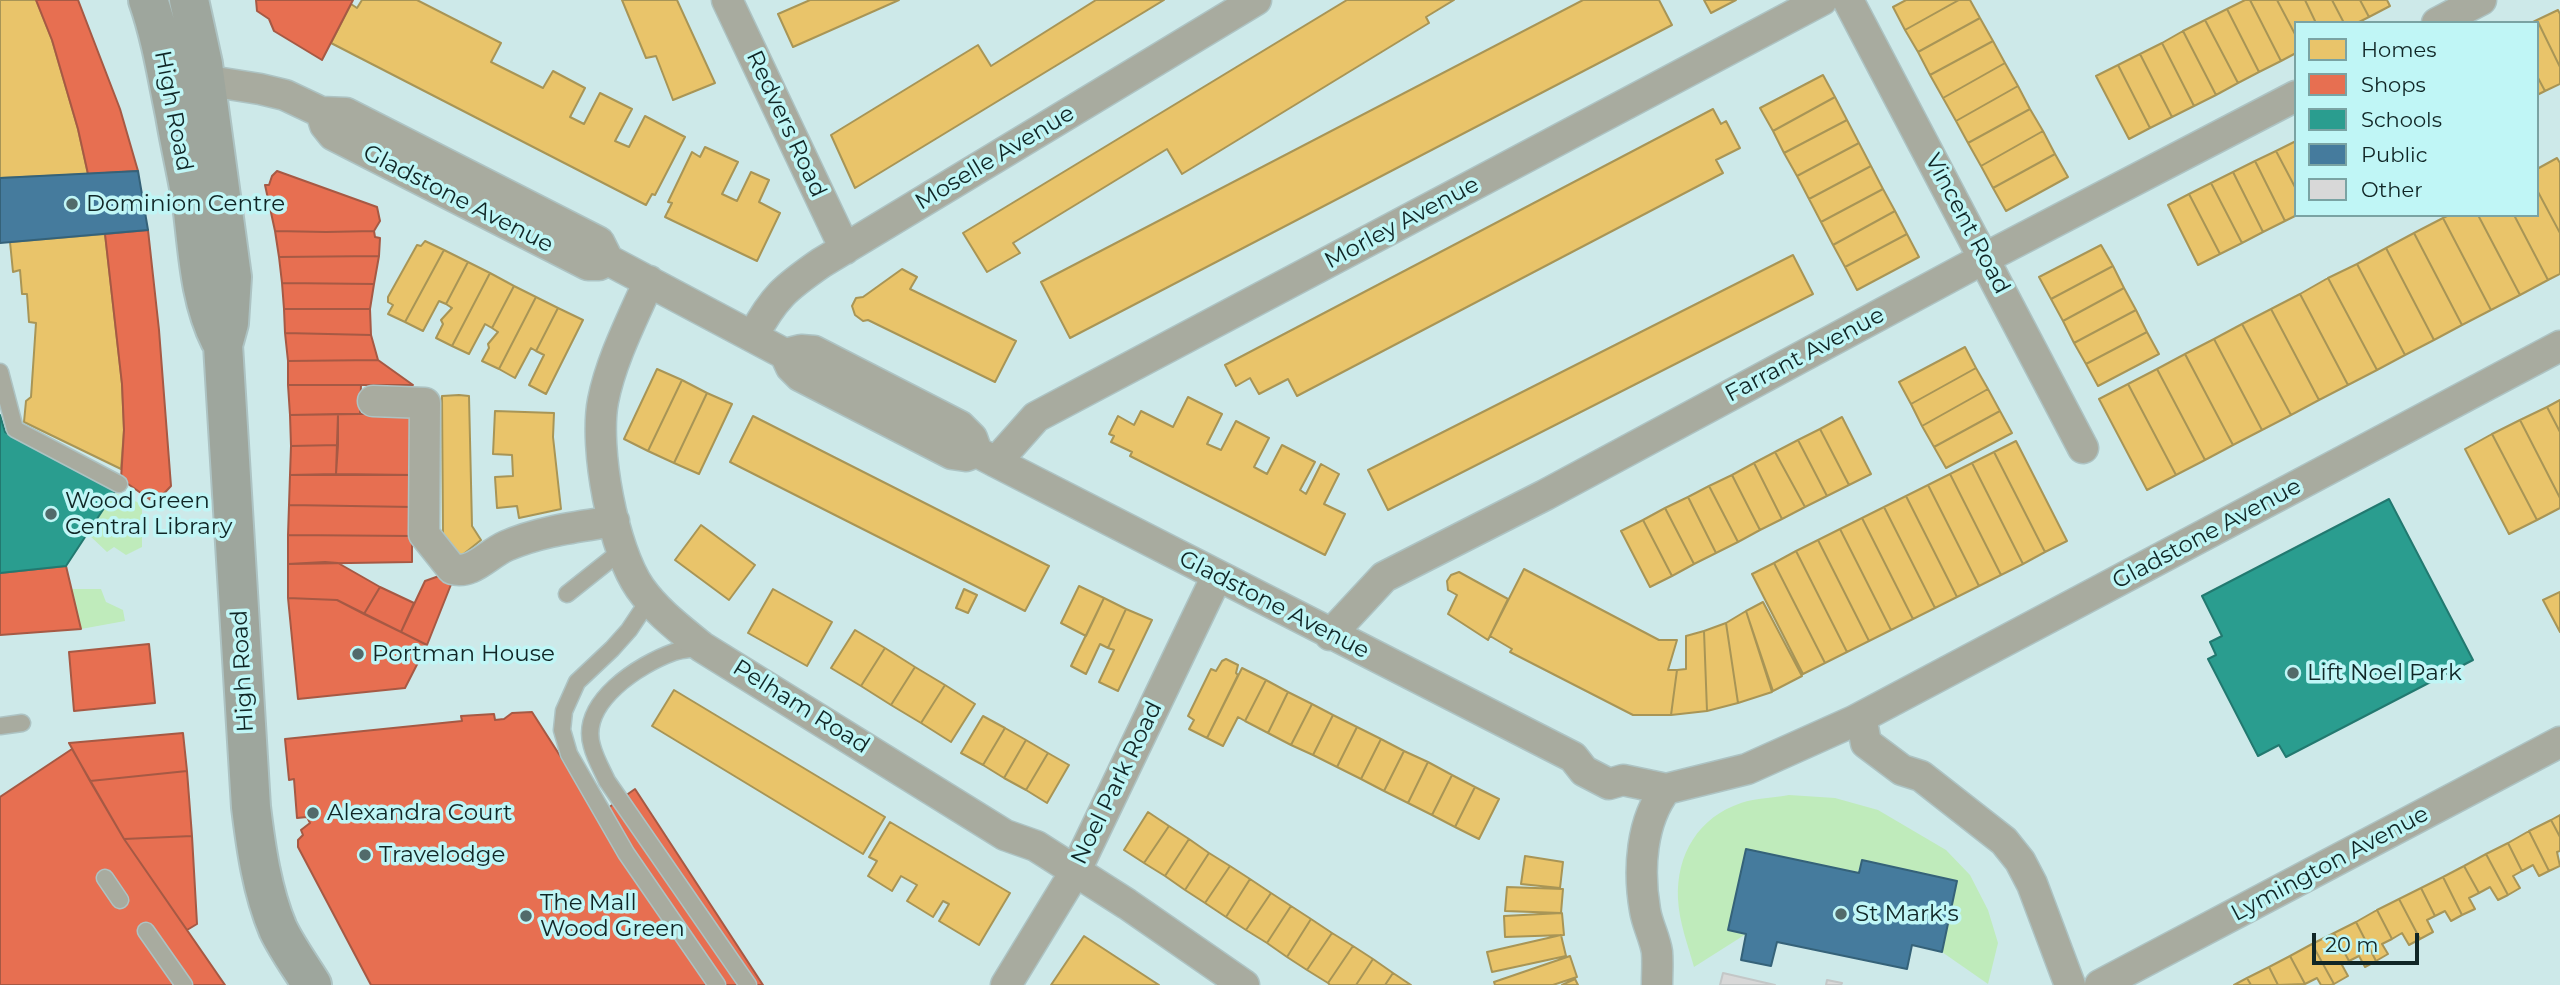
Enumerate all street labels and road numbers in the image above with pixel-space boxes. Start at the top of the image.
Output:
street label: Redvers Road [740,46,832,202]
street label: High Road [148,48,198,174]
street label: Moselle Avenue [910,100,1080,216]
street label: Gladstone Avenue [358,139,558,259]
street label: Vincent Road [1918,149,2016,299]
street label: Morley Avenue [1320,171,1484,275]
street label: Farrant Avenue [1721,301,1889,409]
street label: Gladstone Avenue [2108,473,2306,595]
street label: Gladstone Avenue [1174,545,1374,665]
street label: High Road [226,609,260,733]
street label: Pelham Road [728,654,874,760]
street label: Noel Park Road [1066,697,1168,869]
street label: Lymington Avenue [2227,800,2433,928]

